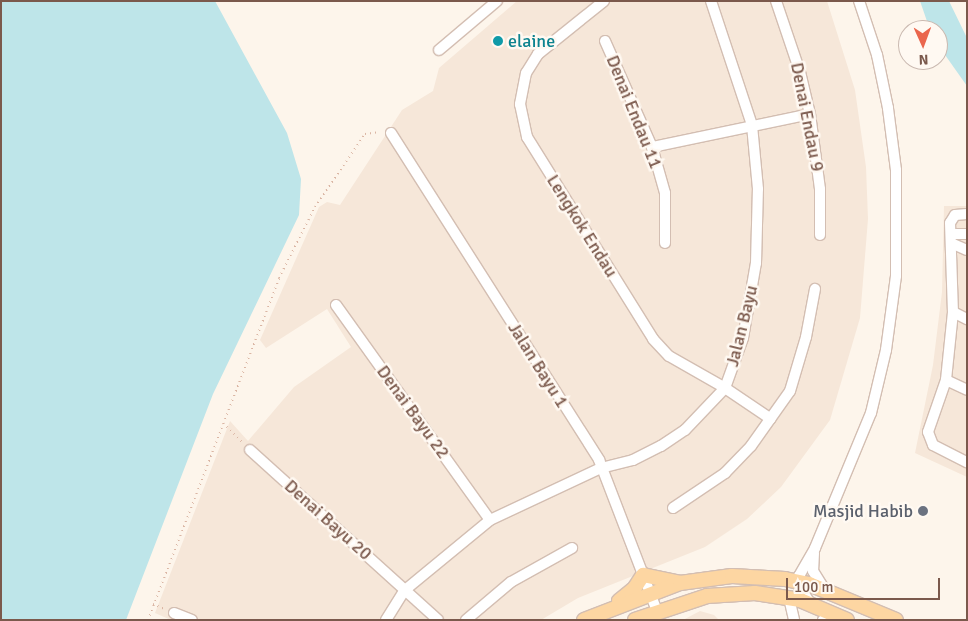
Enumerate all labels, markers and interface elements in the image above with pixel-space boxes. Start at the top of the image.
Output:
north arrow [898,20,948,70]
place label: elaine [508,30,555,52]
marker: elaine [492,35,504,47]
text: N [918,51,929,68]
street label: Denai Endau 11 [601,52,667,172]
street label: Denai Endau 9 [786,61,828,173]
street label: Lengkok Endau [542,171,622,281]
street label: Jalan Bayu [721,283,763,369]
street label: Jalan Bayu 1 [503,318,573,412]
street label: Denai Bayu 22 [372,361,454,463]
street label: Denai Bayu 20 [280,475,376,565]
place label: Masjid Habib [813,500,913,522]
marker: Masjid Habib [917,505,929,517]
scale bar [788,568,942,600]
text: 100 m [794,578,834,596]

